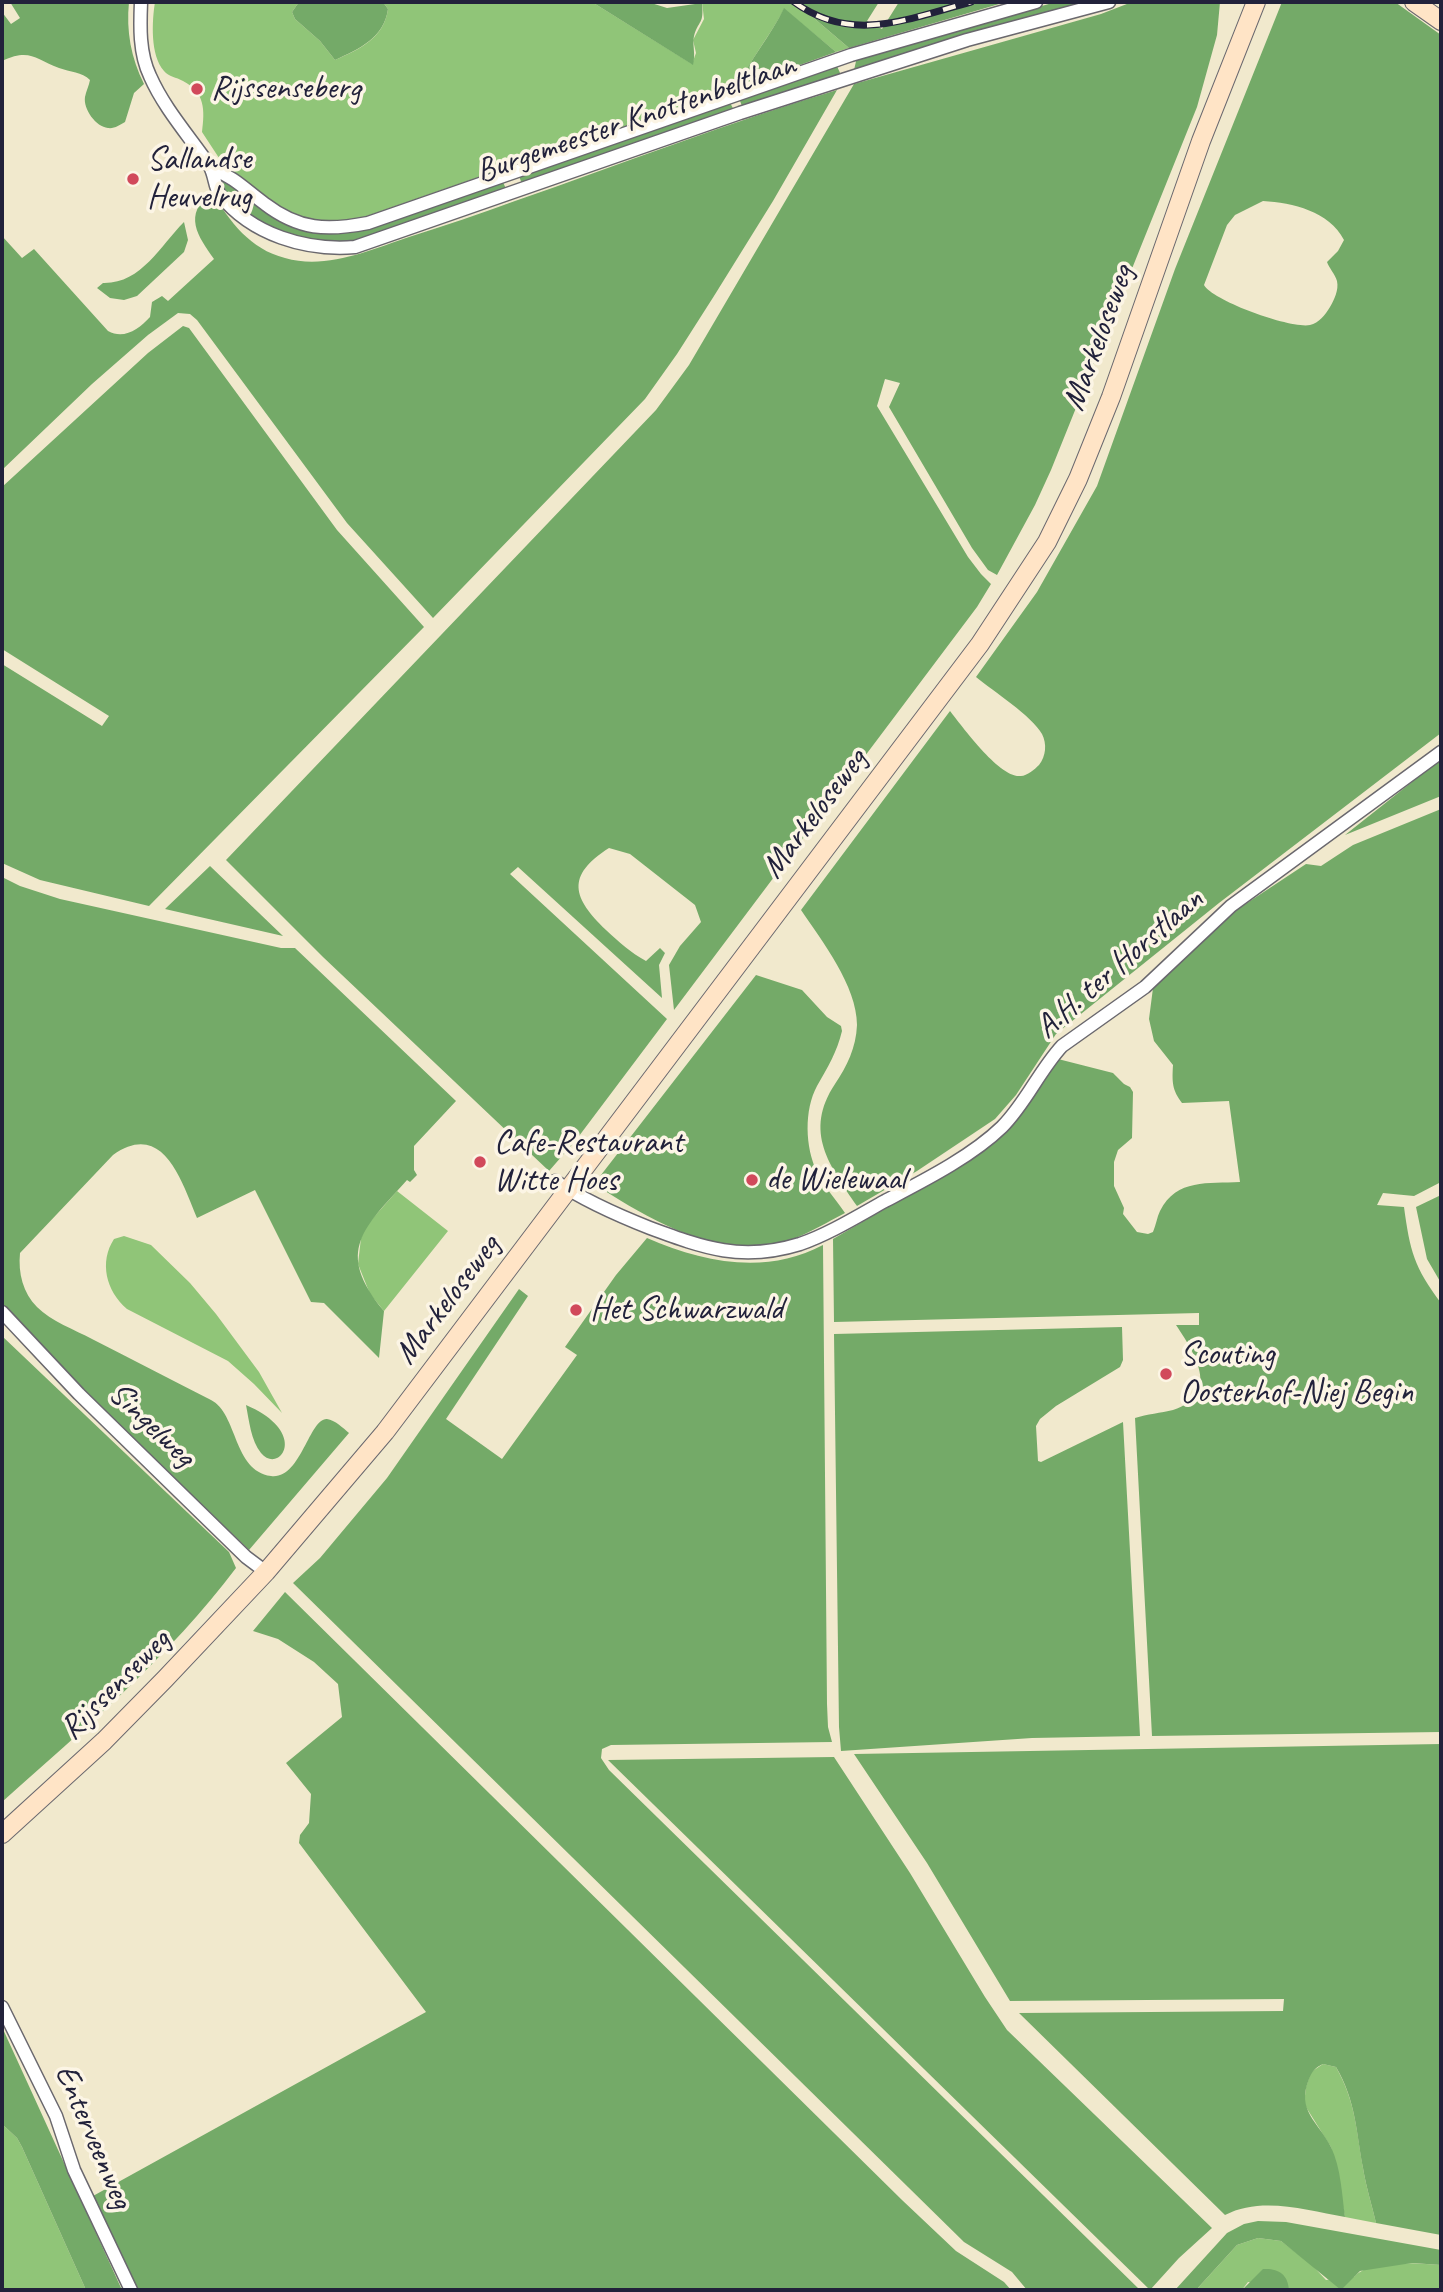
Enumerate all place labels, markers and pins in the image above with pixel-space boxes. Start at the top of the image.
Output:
place label: Rijssenseberg [211,69,360,109]
marker: Rijssenseberg [189,81,205,97]
place label: Sallandse Heuvelrug [147,140,252,218]
marker: Sallandse Heuvelrug [125,171,141,187]
place label: Cafe-Restaurant Witte Hoes [494,1123,683,1201]
marker: Cafe-Restaurant Witte Hoes [472,1154,488,1170]
place label: de Wielewaal [766,1160,906,1200]
marker: de Wielewaal [744,1172,760,1188]
place label: Het Schwarzwald [590,1290,783,1330]
marker: Het Schwarzwald [568,1302,584,1318]
place label: Scouting Oosterhof-Niej Begin [1180,1335,1413,1413]
marker: Scouting Oosterhof-Niej Begin [1158,1366,1174,1382]

